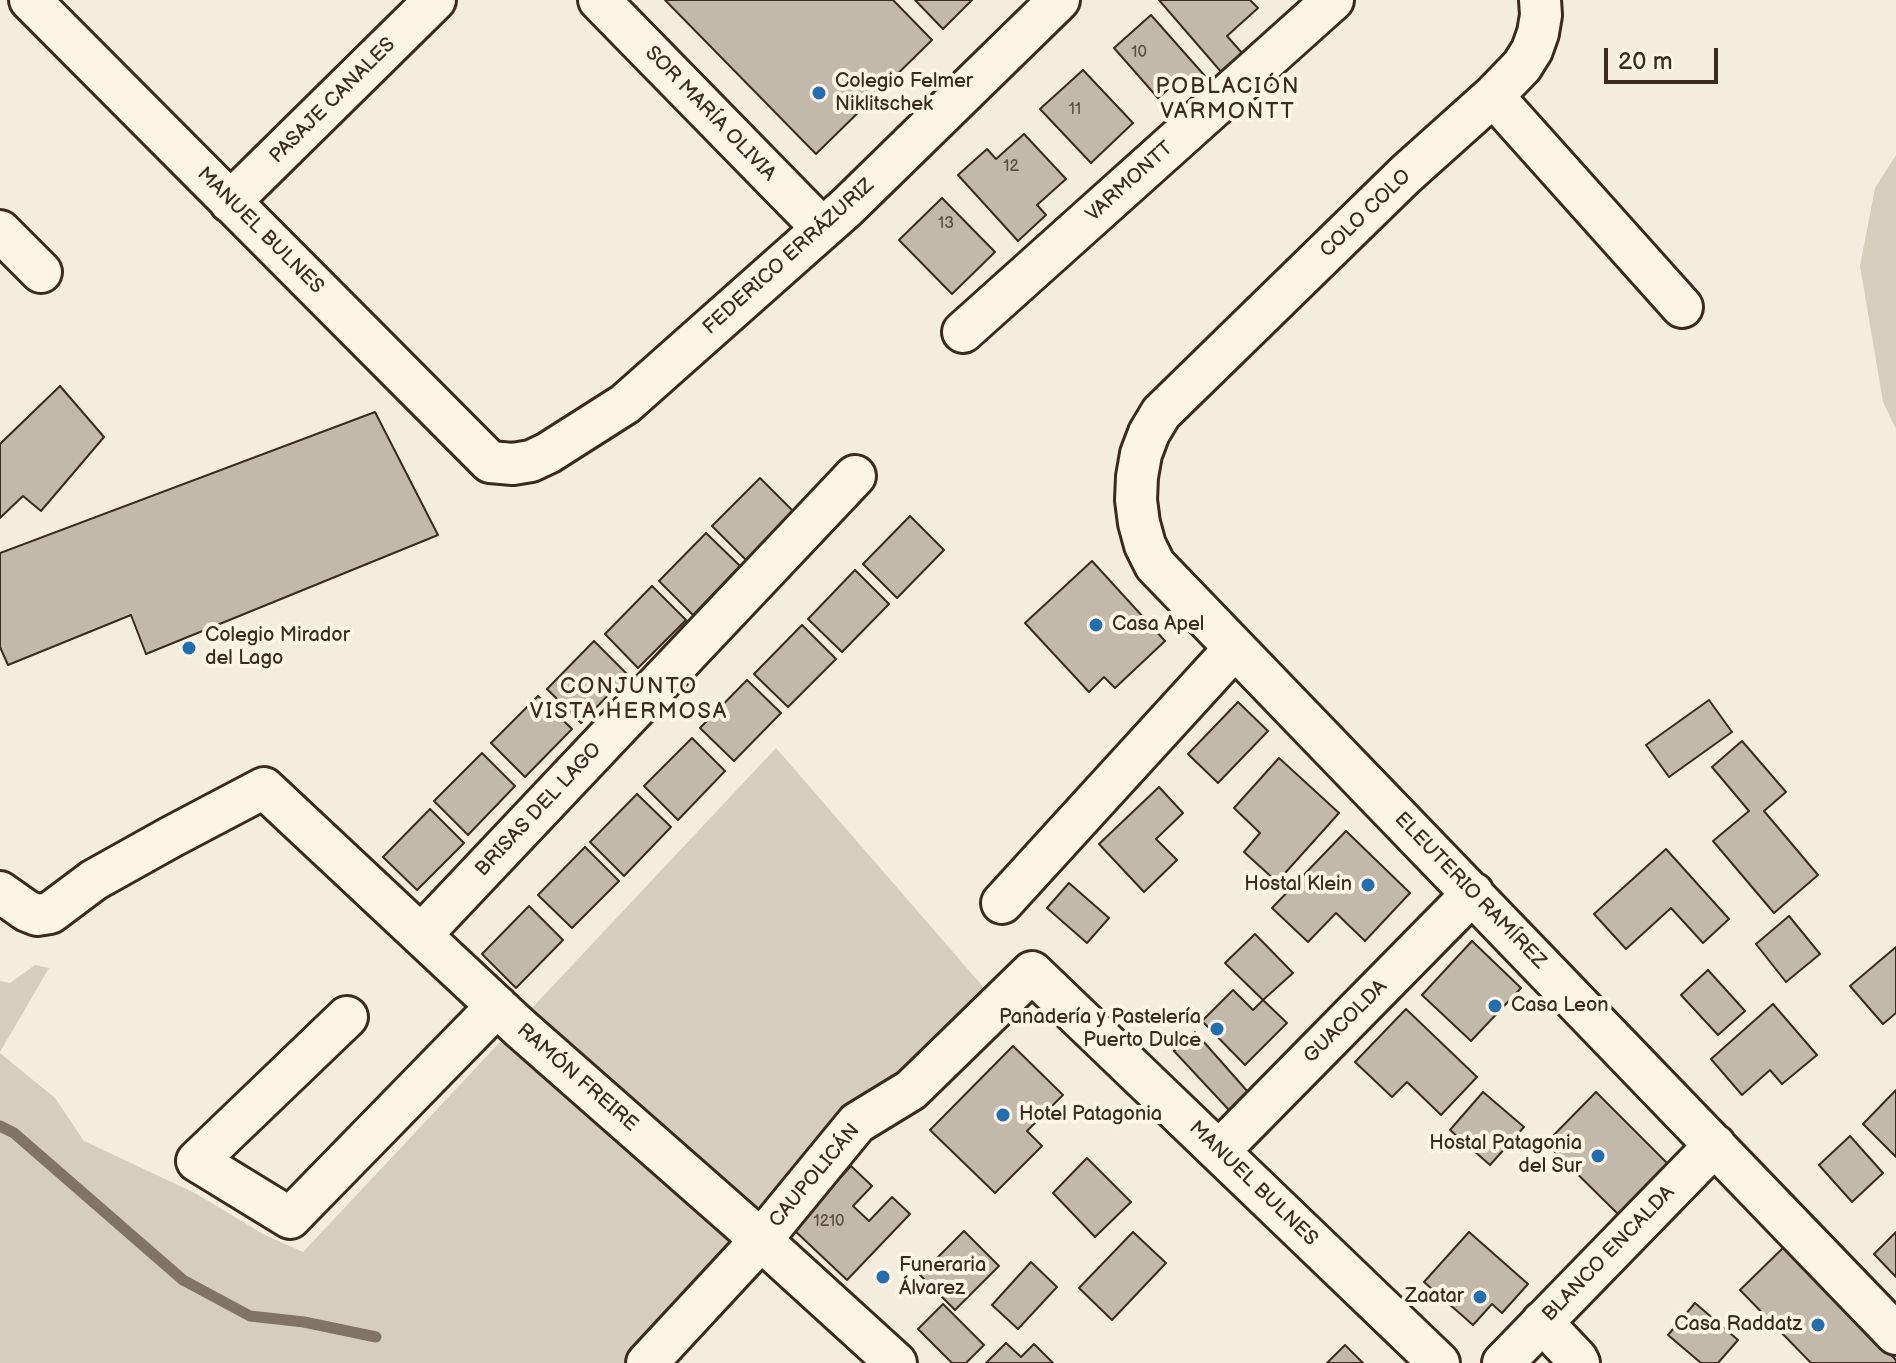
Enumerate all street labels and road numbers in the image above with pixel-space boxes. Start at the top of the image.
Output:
street label: PASAJE CANALES [265,33,401,169]
street label: SOR MARÍA OLIVIA [639,42,781,186]
street label: VARMONTT [1082,137,1178,227]
street label: MANUEL BULNES [192,163,328,299]
street label: COLO COLO [1316,165,1416,263]
street label: FEDERICO ERRÁZURIZ [699,174,879,340]
street label: BRISAS DEL LAGO [471,738,607,882]
street label: ELEUTERIO RAMÍREZ [1389,808,1551,974]
street label: GUACOLDA [1299,975,1393,1069]
street label: RAMÓN FREIRE [512,1019,642,1137]
street label: MANUEL BULNES [1184,1117,1322,1251]
street label: CAUPOLICÁN [765,1119,865,1233]
street label: BLANCO ENCALDA [1538,1181,1680,1327]

